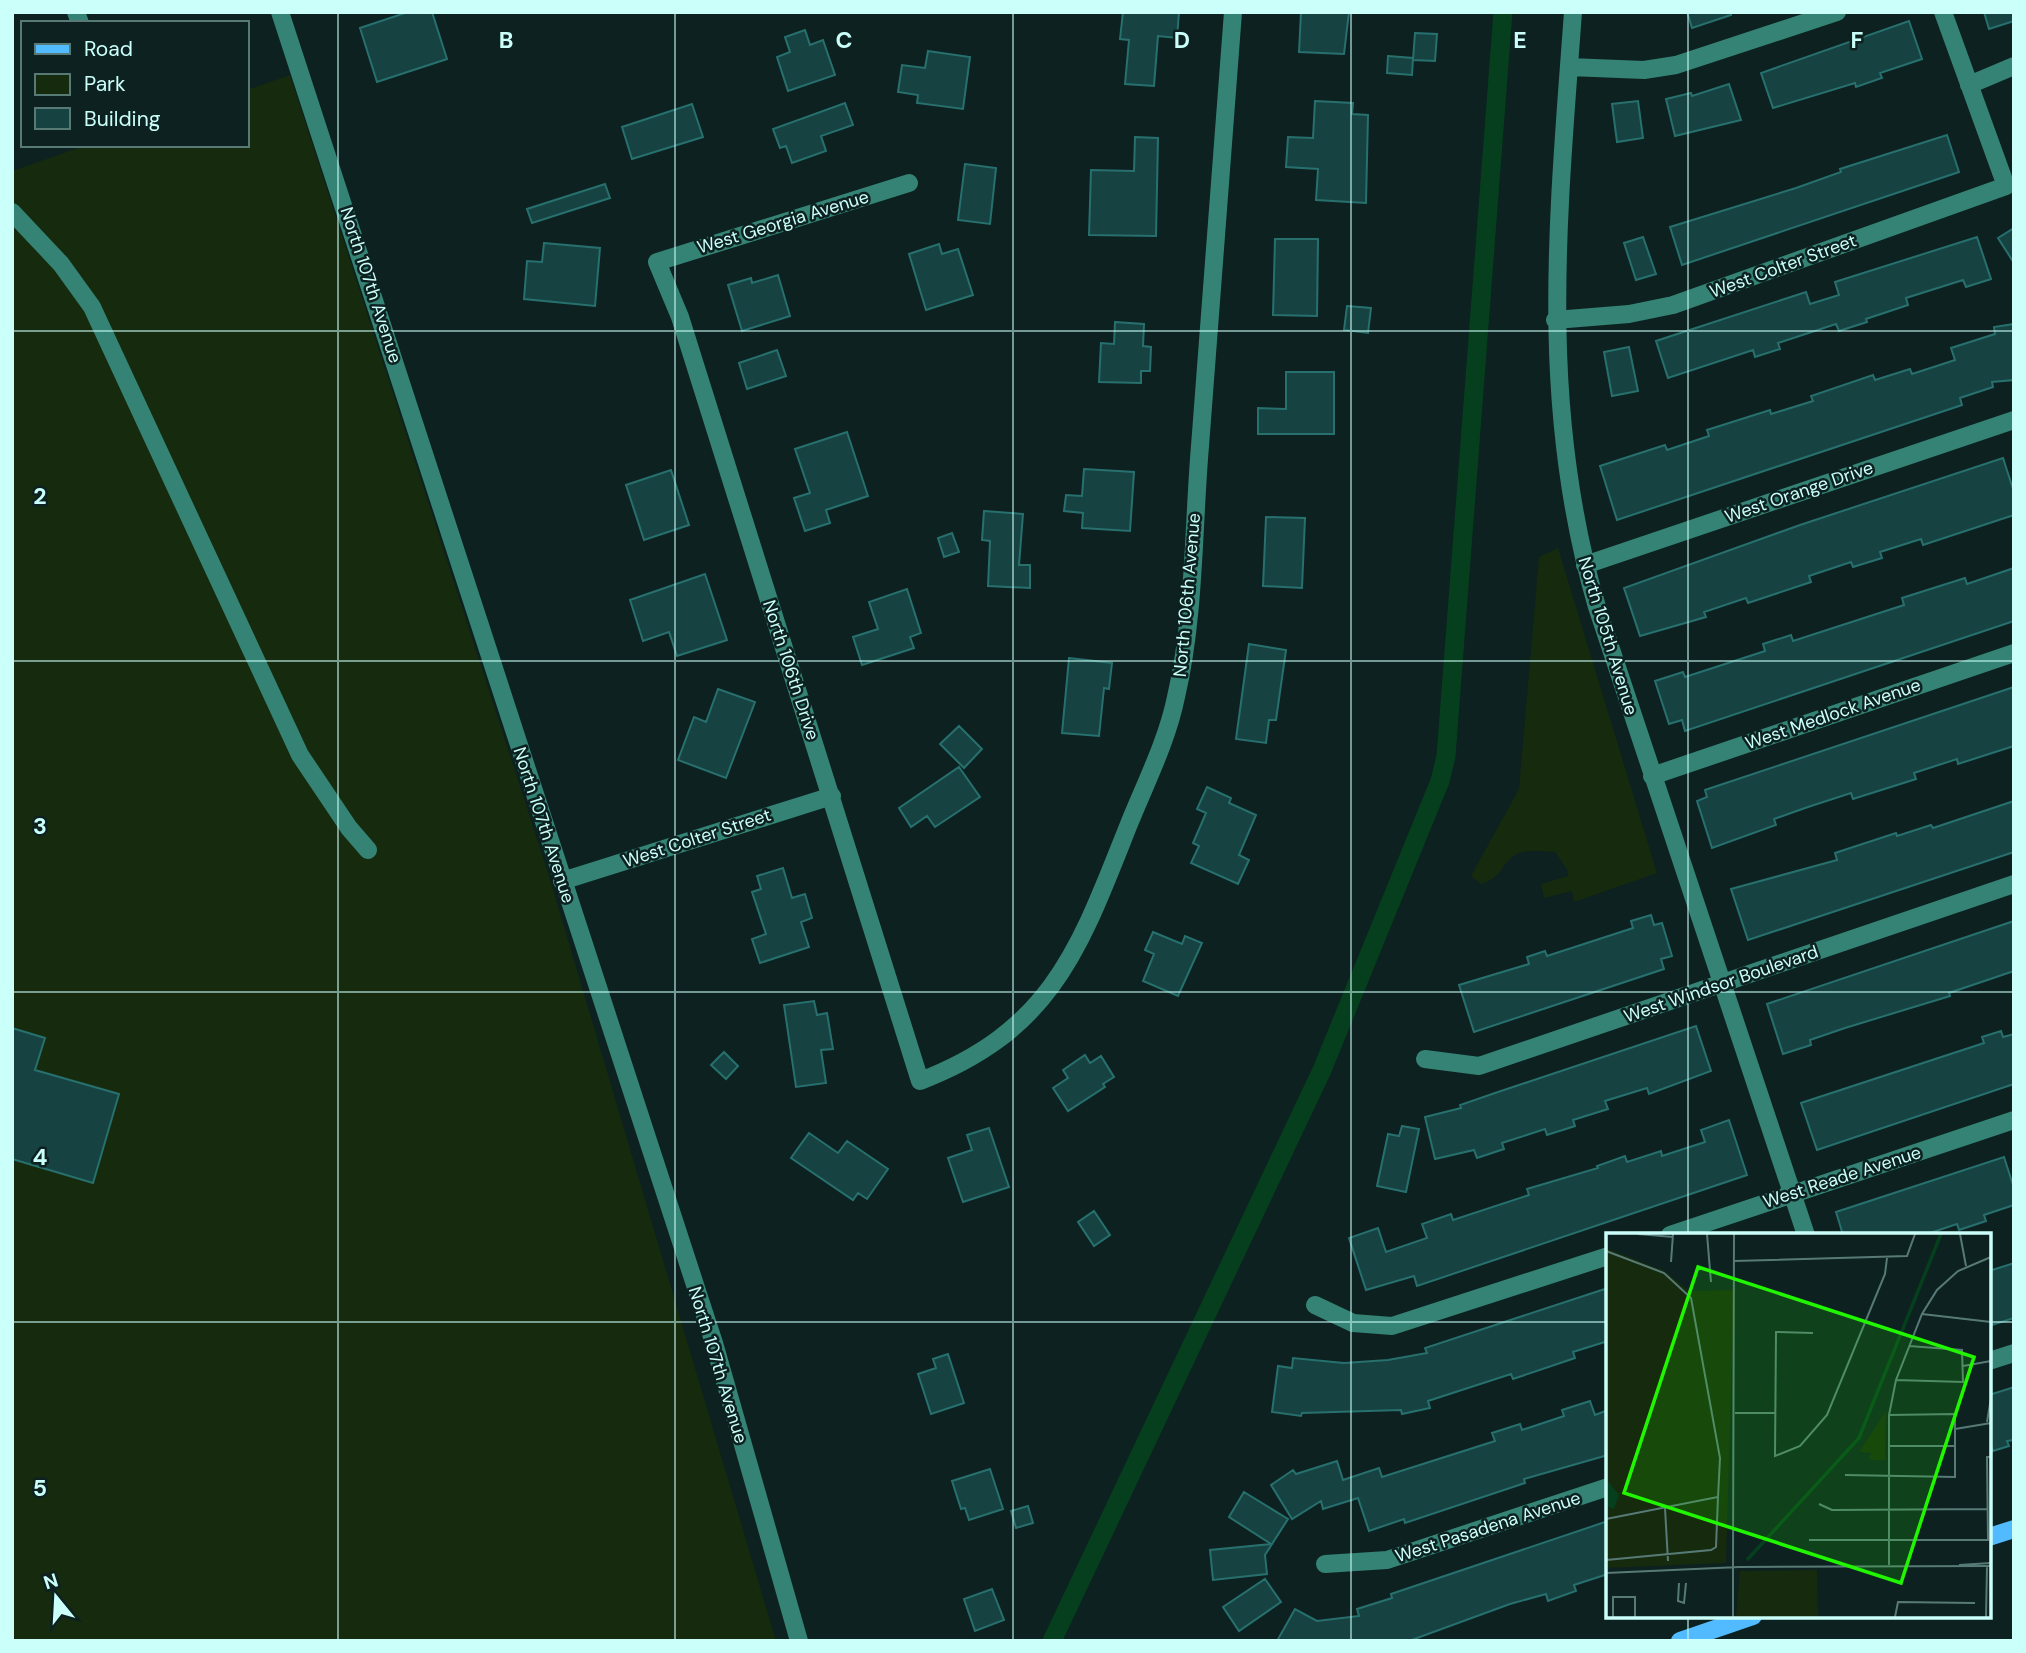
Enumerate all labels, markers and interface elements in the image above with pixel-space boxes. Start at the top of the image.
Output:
legend [21,21,248,147]
text: B [499,25,513,55]
text: C [836,25,852,55]
text: D [1174,25,1190,55]
text: E [1513,25,1527,55]
text: F [1851,25,1864,55]
text: Road [84,35,133,63]
text: Park [84,70,126,98]
text: Building [84,105,161,133]
street label: West Georgia Avenue [694,184,872,260]
street label: North 107th Avenue [334,204,408,366]
street label: West Colter Street [1706,228,1860,304]
street label: West Orange Drive [1722,455,1876,529]
text: 2 [33,481,47,511]
street label: North 106th Avenue [1168,512,1206,678]
street label: North 105th Avenue [1573,554,1643,718]
street label: North 106th Drive [757,597,825,743]
street label: West Medlock Avenue [1742,673,1924,755]
street label: North 107th Avenue [507,744,581,906]
street label: West Colter Street [620,803,774,873]
text: 3 [33,811,47,841]
street label: West Windsor Boulevard [1621,939,1821,1029]
street label: West Reade Avenue [1760,1140,1924,1214]
text: 4 [33,1142,48,1172]
inset map [1606,1233,1991,1618]
street label: North 107th Avenue [683,1284,753,1446]
text: 5 [33,1473,47,1503]
street label: West Pasadena Avenue [1392,1486,1584,1568]
north arrow [21,1562,91,1632]
text: N [40,1567,61,1595]

